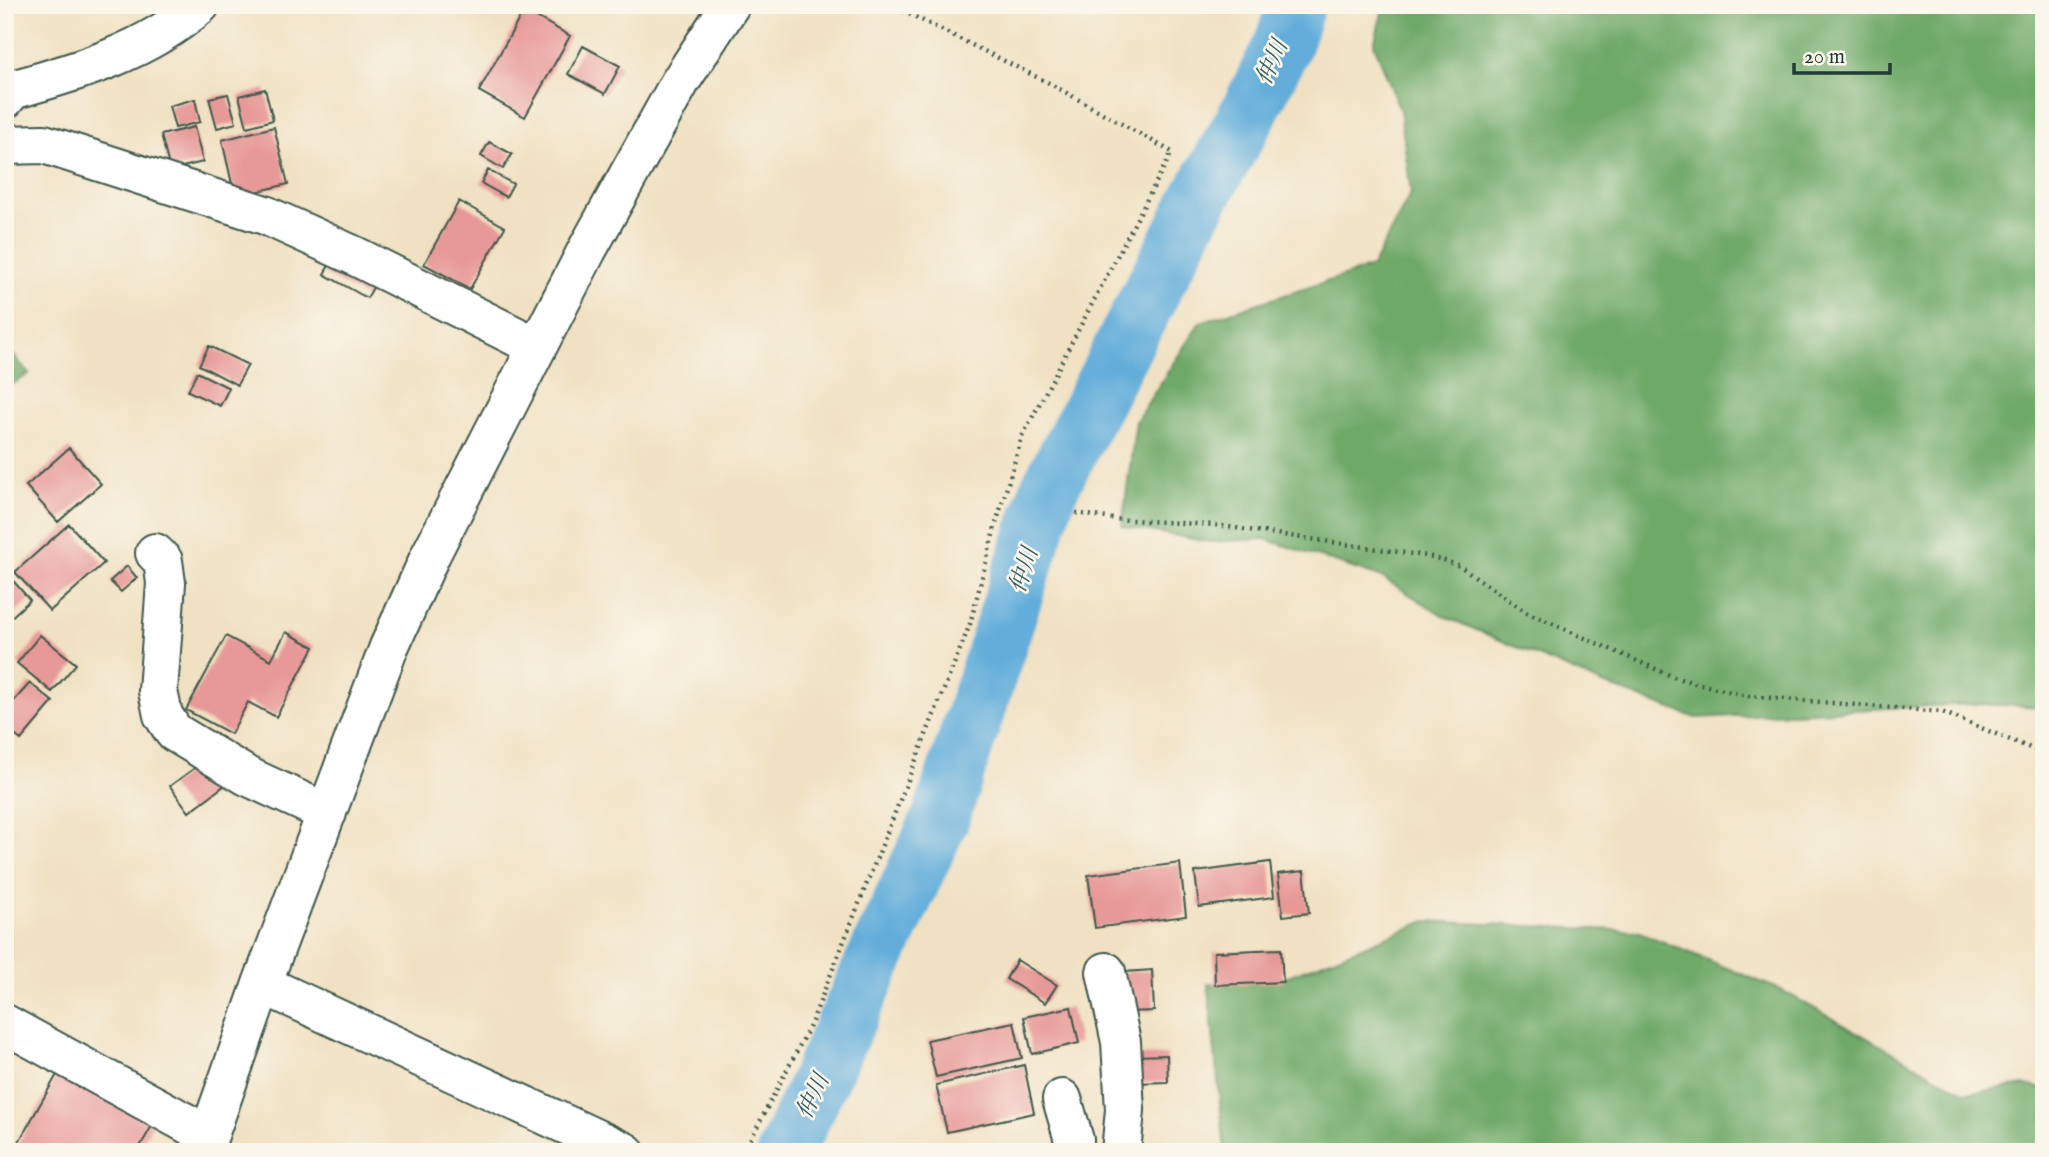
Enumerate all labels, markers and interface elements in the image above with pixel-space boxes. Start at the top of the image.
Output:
scale bar [1794,32,1890,76]
water label: 仲川 [1250,33,1296,90]
text: 20 m [1804,44,1845,71]
water label: 仲川 [1004,541,1046,597]
water label: 仲川 [790,1067,837,1124]

